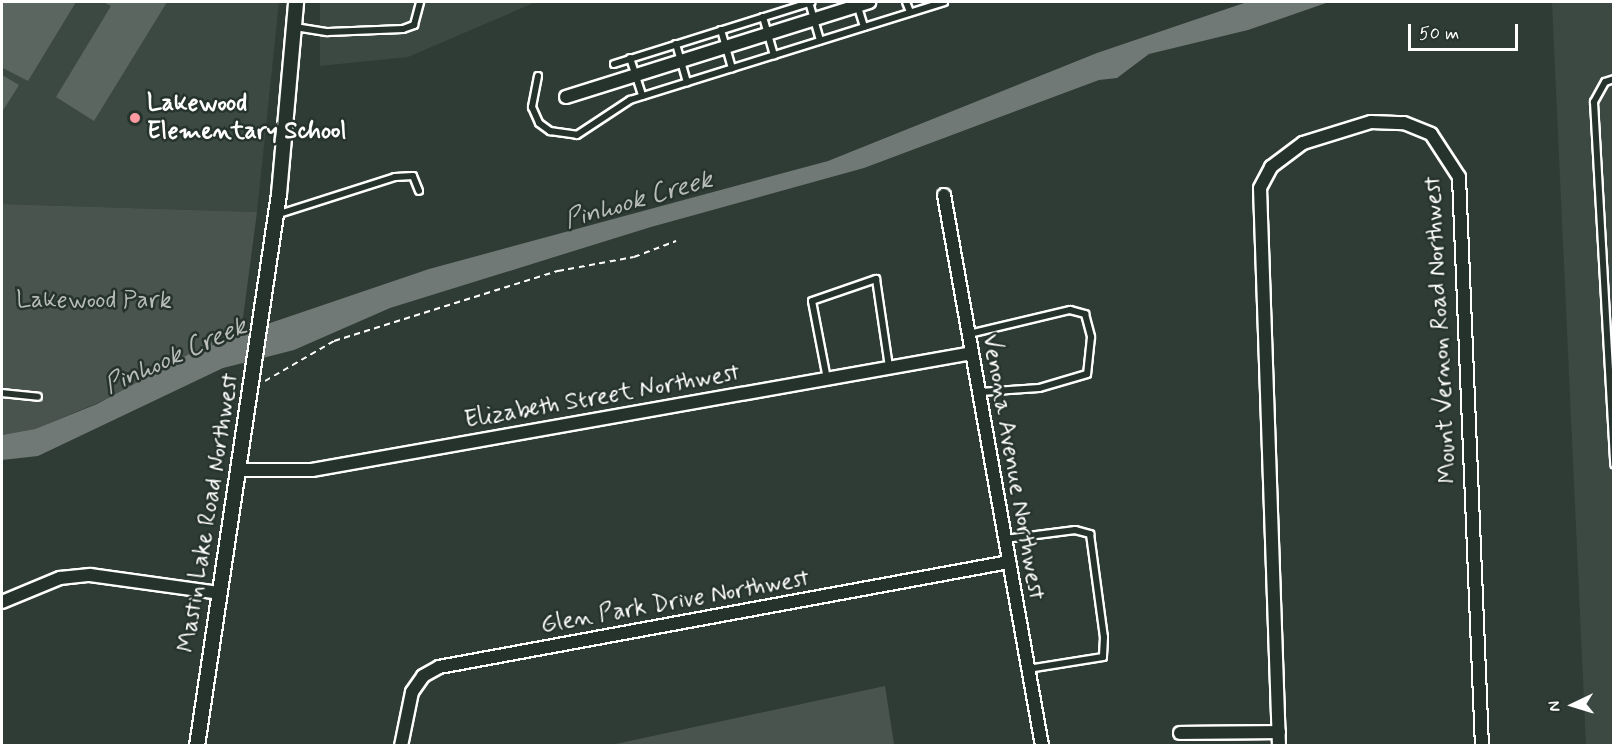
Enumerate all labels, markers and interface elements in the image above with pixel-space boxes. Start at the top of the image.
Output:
scale bar [1411,12,1520,50]
text: 50 m [1419,22,1459,46]
place label: Lakewood Elementary School [147,90,346,146]
marker: Lakewood Elementary School [128,111,142,125]
water label: Pinhook Creek [561,165,717,237]
street label: Mount Vernon Road Northwest [1419,175,1463,485]
park label: Lakewood Park [17,287,171,315]
water label: Pinhook Creek [99,311,253,403]
street label: Venona Avenue Northwest [975,332,1051,602]
street label: Elizabeth Street Northwest [463,359,741,435]
street label: Mastin Lake Road Northwest [172,369,246,657]
street label: Glen Park Drive Northwest [538,564,812,640]
north arrow [1543,675,1603,735]
text: N [1544,700,1565,712]

